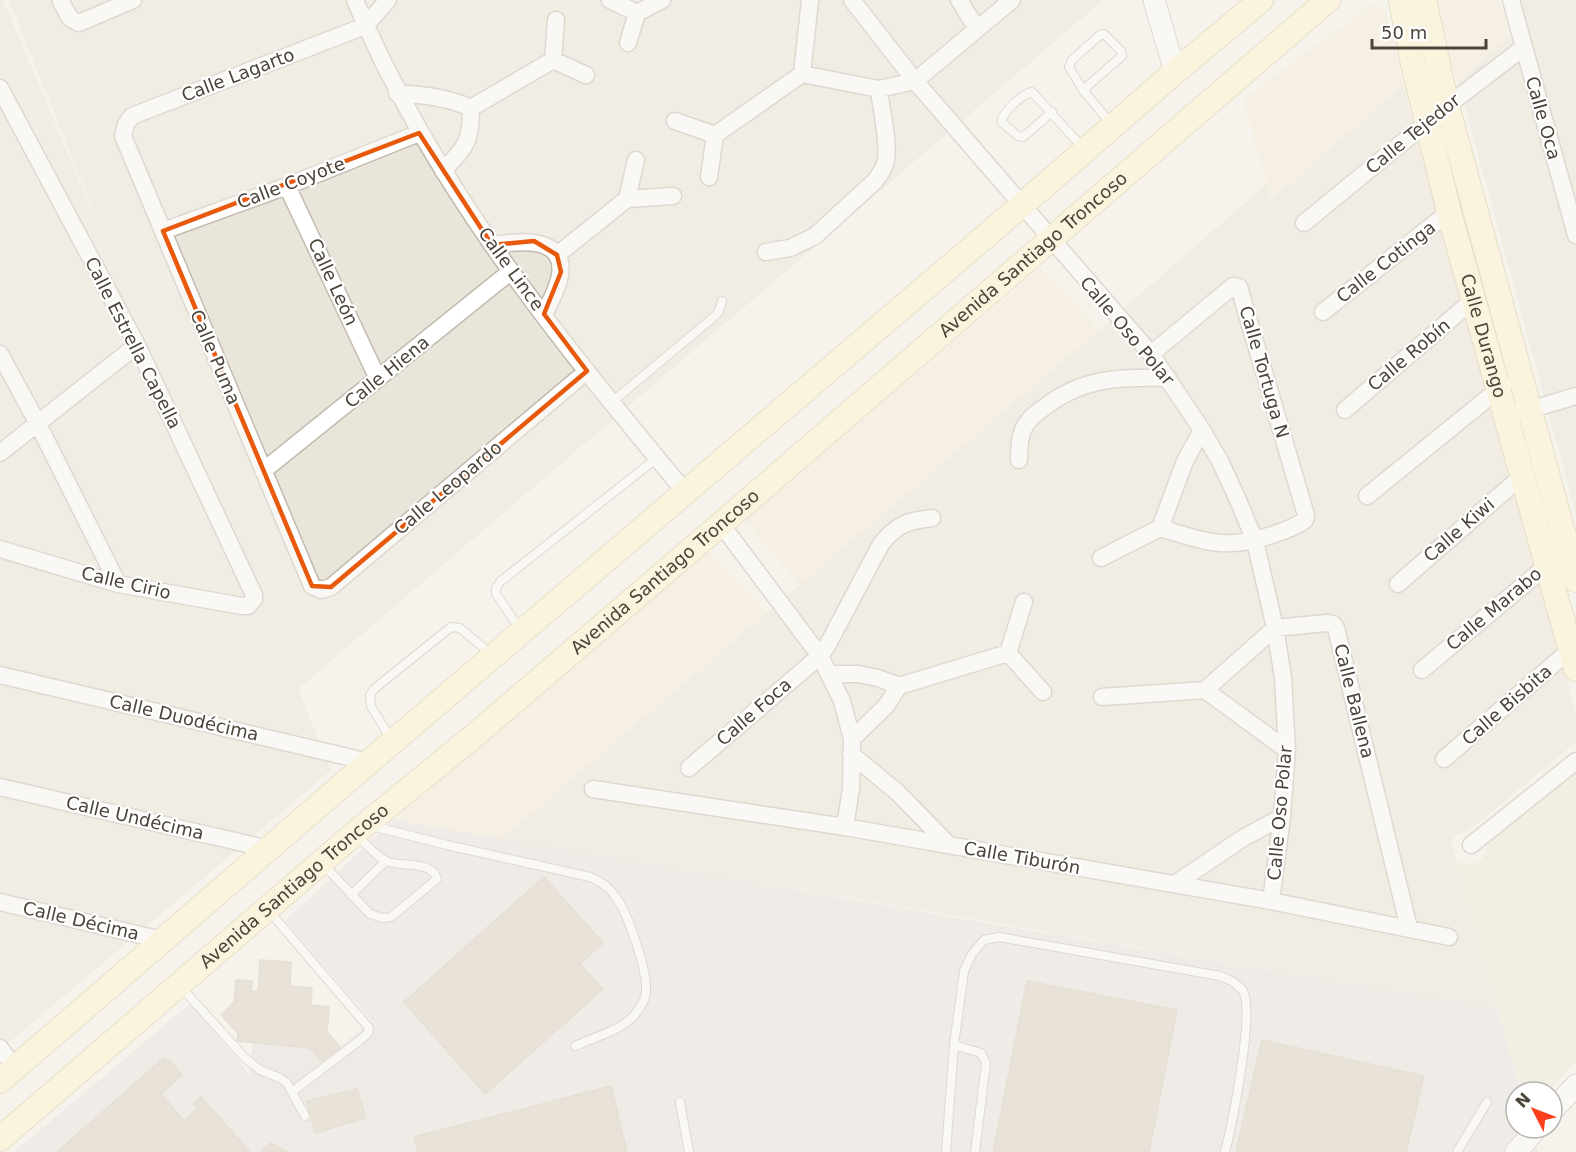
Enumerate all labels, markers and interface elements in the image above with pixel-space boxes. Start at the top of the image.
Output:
scale bar [1372,12,1486,50]
text: 50 m [1381,22,1427,43]
street label: Calle Lagarto [178,43,297,106]
street label: Calle Oca [1522,74,1565,162]
street label: Calle Tejedor [1361,89,1465,178]
street label: Calle Coyote [234,152,348,213]
street label: Avenida Santiago Troncoso [934,167,1131,341]
street label: Calle Cotinga [1332,216,1439,307]
street label: Calle Lince [474,223,549,314]
street label: Calle León [304,235,363,329]
street label: Calle Estrella Capella [81,253,186,432]
street label: Calle Durango [1457,271,1511,400]
street label: Calle Oso Polar [1076,272,1179,390]
street label: Calle Tortuga N [1236,303,1293,441]
street label: Calle Puma [186,306,245,407]
street label: Calle Robín [1363,314,1454,395]
street label: Calle Hiena [340,331,433,412]
street label: Calle Leopardo [390,436,506,539]
street label: Avenida Santiago Troncoso [566,485,763,658]
street label: Calle Kiwi [1419,493,1498,566]
street label: Calle Cirio [79,562,173,603]
street label: Calle Marabo [1442,563,1546,655]
street label: Calle Ballena [1330,641,1379,760]
street label: Calle Bisbita [1458,660,1556,749]
street label: Calle Foca [712,673,795,750]
street label: Calle Duodécima [107,690,261,745]
street label: Calle Oso Polar [1263,744,1296,881]
street label: Calle Undécima [64,791,206,844]
street label: Avenida Santiago Troncoso [195,799,393,972]
street label: Calle Tiburón [962,837,1082,878]
street label: Calle Décima [21,897,141,944]
north arrow [1504,1080,1564,1140]
text: N [1512,1089,1535,1112]

